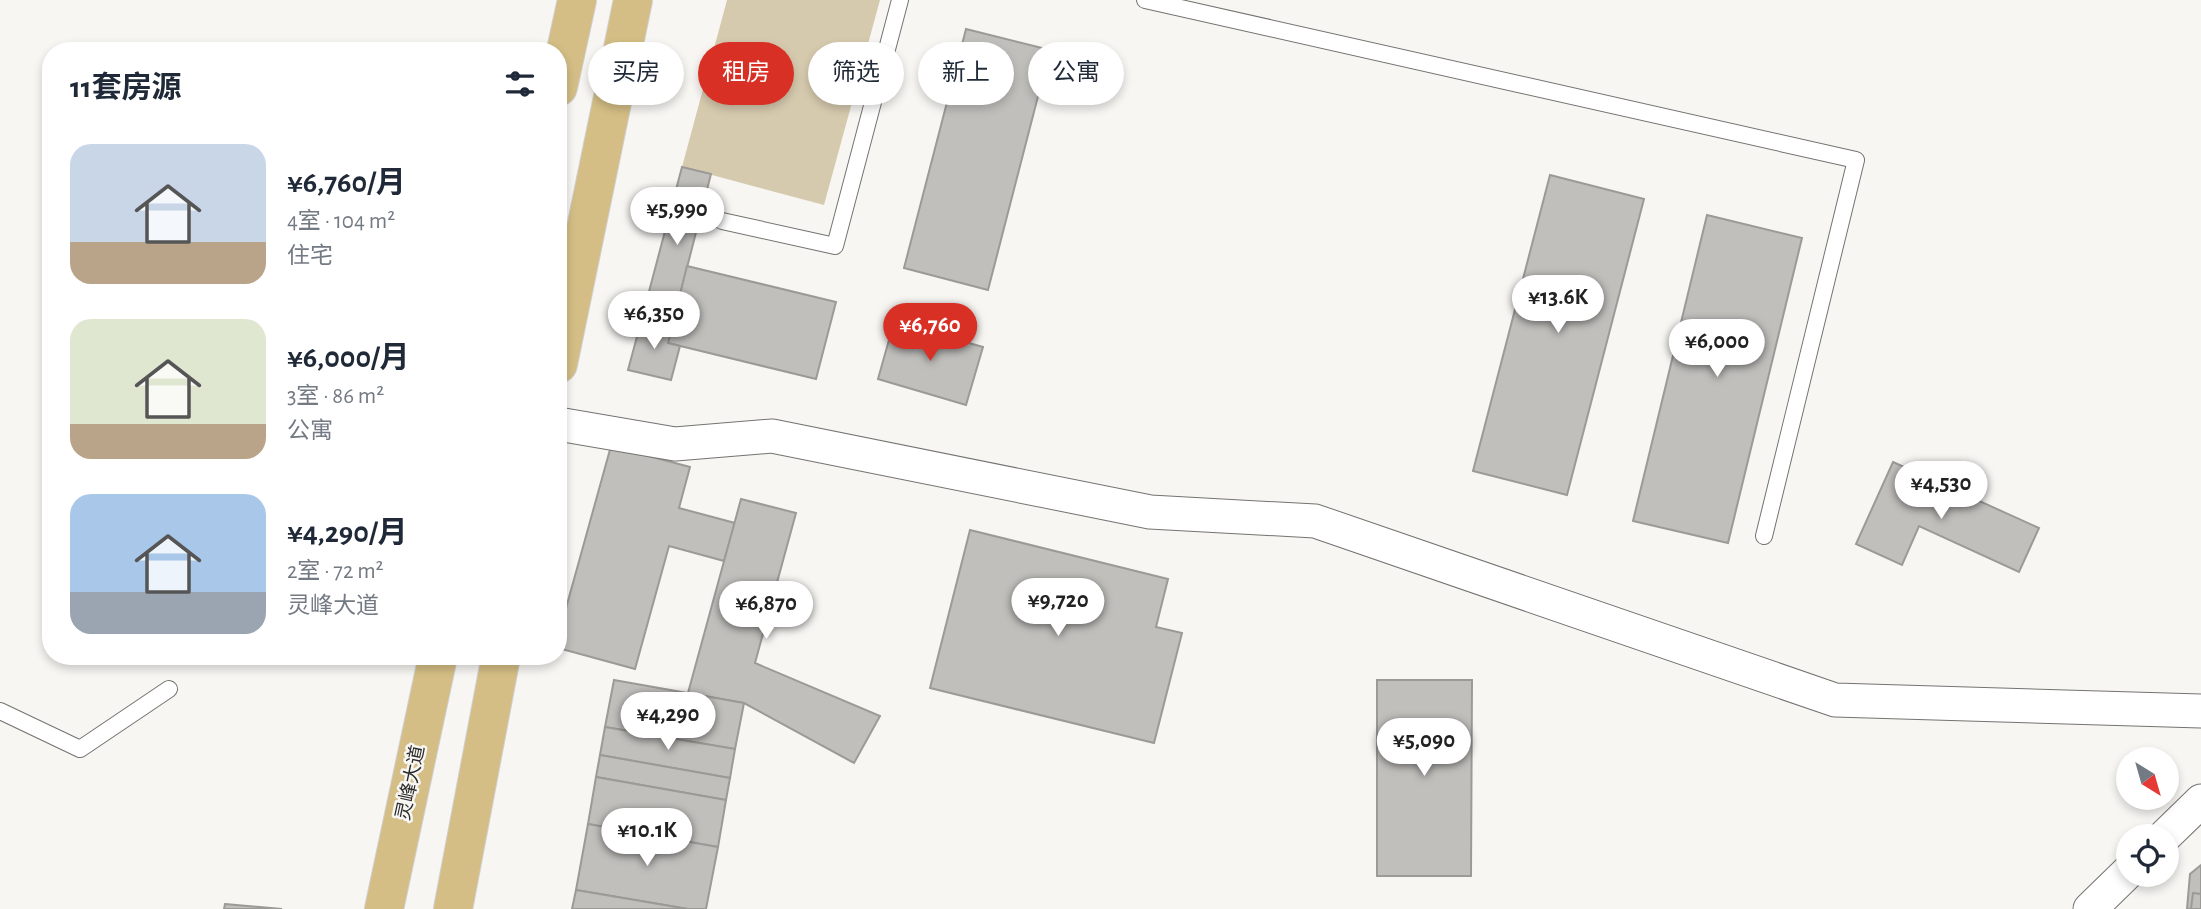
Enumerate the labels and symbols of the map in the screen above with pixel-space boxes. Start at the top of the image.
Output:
pin: ¥5,990 [620,188,734,247]
pin: ¥13.6K [1501,276,1615,335]
pin: ¥6,350 [597,292,711,351]
pin: ¥6,760 [873,304,987,363]
pin: ¥6,000 [1660,320,1774,379]
pin: ¥4,530 [1884,462,1998,521]
pin: ¥9,720 [1001,578,1115,638]
pin: ¥6,870 [709,582,823,641]
pin: ¥4,290 [611,692,725,752]
pin: ¥5,090 [1367,718,1481,778]
street label: 灵峰大道 [392,743,428,822]
north arrow [2116,747,2179,810]
pin: ¥10.1K [590,808,704,868]

